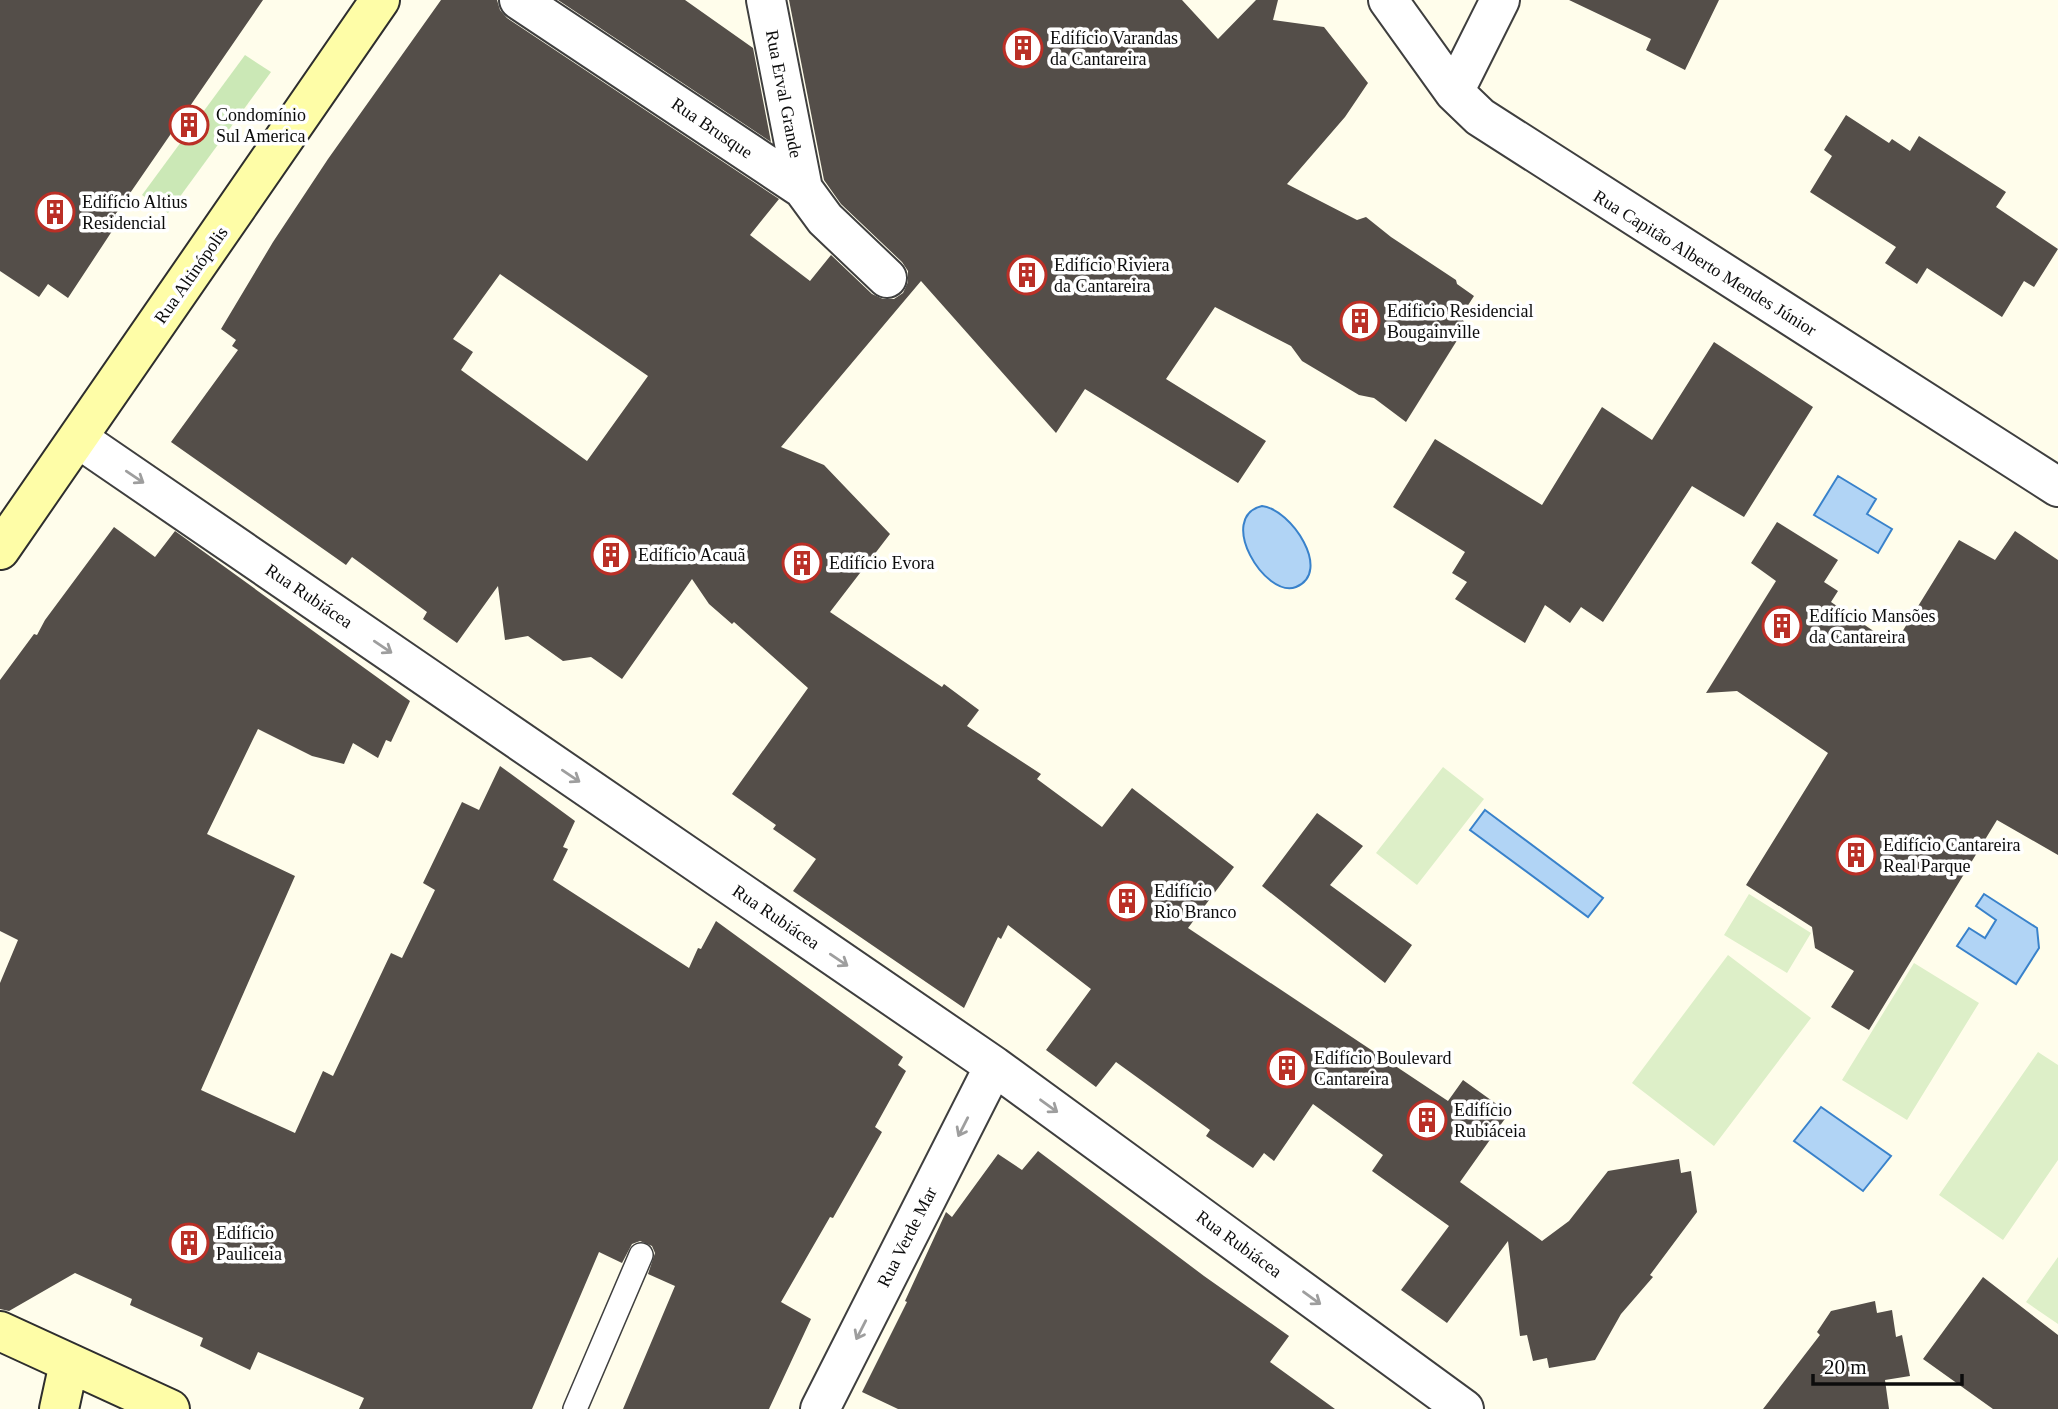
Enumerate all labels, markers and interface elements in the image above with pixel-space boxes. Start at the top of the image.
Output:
building icon: Edifício Varandas da Cantareira [1002,27,1044,69]
street label: Rua Erval Grande [762,28,806,160]
place label: Edifício Varandas da Cantareira [1050,28,1178,69]
street label: Rua Brusque [668,94,756,162]
building icon: Condomínio Sul America [168,104,210,146]
place label: Condomínio Sul America [216,105,306,146]
street label: Rua Capitão Alberto Mendes Júnior [1590,186,1820,340]
building icon: Edifício Altius Residencial [34,191,76,233]
place label: Edifício Altius Residencial [82,192,188,233]
street label: Rua Altinópolis [150,223,232,327]
building icon: Edifício Riviera da Cantareira [1006,254,1048,296]
place label: Edifício Riviera da Cantareira [1054,255,1169,296]
building icon: Edificio Residencial Bougainville [1339,300,1381,342]
place label: Edificio Residencial Bougainville [1387,301,1533,342]
one-way arrow [125,470,144,484]
building icon: Edifício Acauã [590,534,632,576]
building icon: Edifício Evora [781,542,823,584]
place label: Edifício Acauã [638,545,745,565]
place label: Edifício Evora [829,553,934,573]
street label: Rua Rubiácea [262,560,356,632]
building icon: Edifício Mansões da Cantareira [1761,605,1803,647]
place label: Edifício Mansões da Cantareira [1809,606,1935,647]
one-way arrow [373,640,392,654]
one-way arrow [561,769,580,783]
building icon: Edifício Cantareira Real Parque [1835,834,1877,876]
place label: Edifício Cantareira Real Parque [1883,835,2020,876]
building icon: Edifício Rio Branco [1106,880,1148,922]
street label: Rua Rubiácea [729,881,823,953]
place label: Edifício Rio Branco [1154,881,1237,922]
one-way arrow [829,953,849,967]
building icon: Edifício Boulevard Cantareira [1266,1047,1308,1089]
place label: Edifício Boulevard Cantareira [1314,1048,1451,1089]
one-way arrow [1040,1098,1059,1113]
building icon: Edifício Rubiáceia [1406,1099,1448,1141]
place label: Edifício Rubiáceia [1454,1100,1526,1141]
one-way arrow [956,1116,970,1137]
street label: Rua Verde Mar [873,1184,941,1290]
street label: Rua Rubiácea [1192,1206,1286,1282]
building icon: Edifício Pauliceia [168,1222,210,1264]
place label: Edifício Pauliceia [216,1223,282,1264]
one-way arrow [1302,1291,1321,1305]
one-way arrow [853,1319,867,1340]
scale bar [1813,1342,1962,1386]
text: 20 m [1824,1355,1867,1379]

